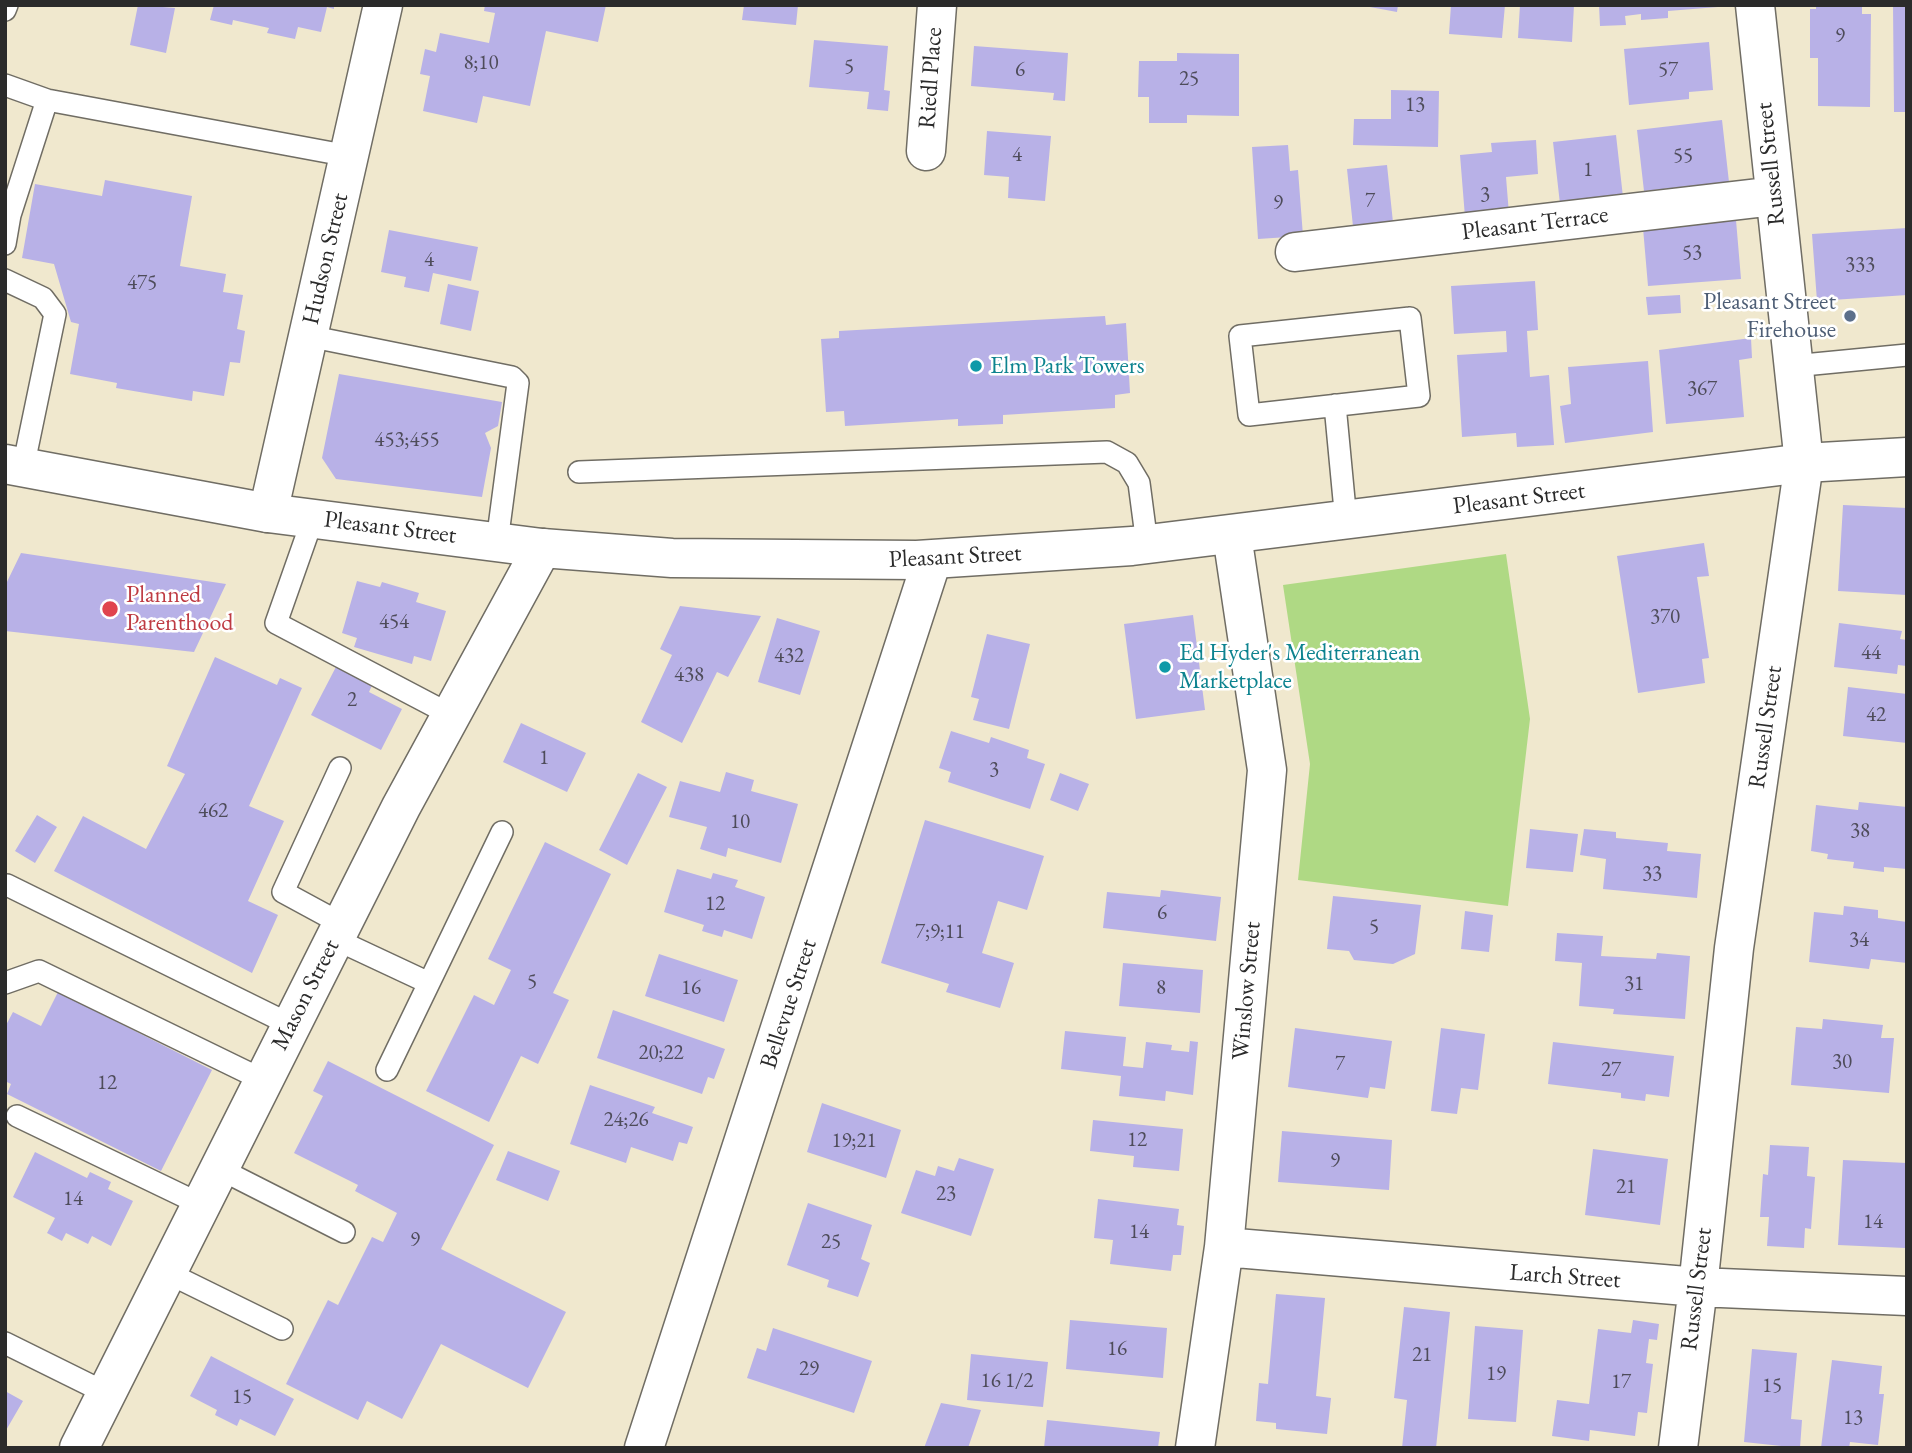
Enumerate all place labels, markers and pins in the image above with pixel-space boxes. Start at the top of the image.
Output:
place label: Pleasant Street Firehouse [1703,288,1836,344]
marker: Pleasant Street Firehouse [1842,308,1858,324]
place label: Elm Park Towers [990,352,1145,380]
marker: Elm Park Towers [968,358,984,374]
place label: Planned Parenthood [126,581,233,637]
marker: Planned Parenthood [100,599,120,619]
place label: Ed Hyder's Mediterranean Marketplace [1179,639,1420,695]
marker: Ed Hyder's Mediterranean Marketplace [1157,659,1173,675]

